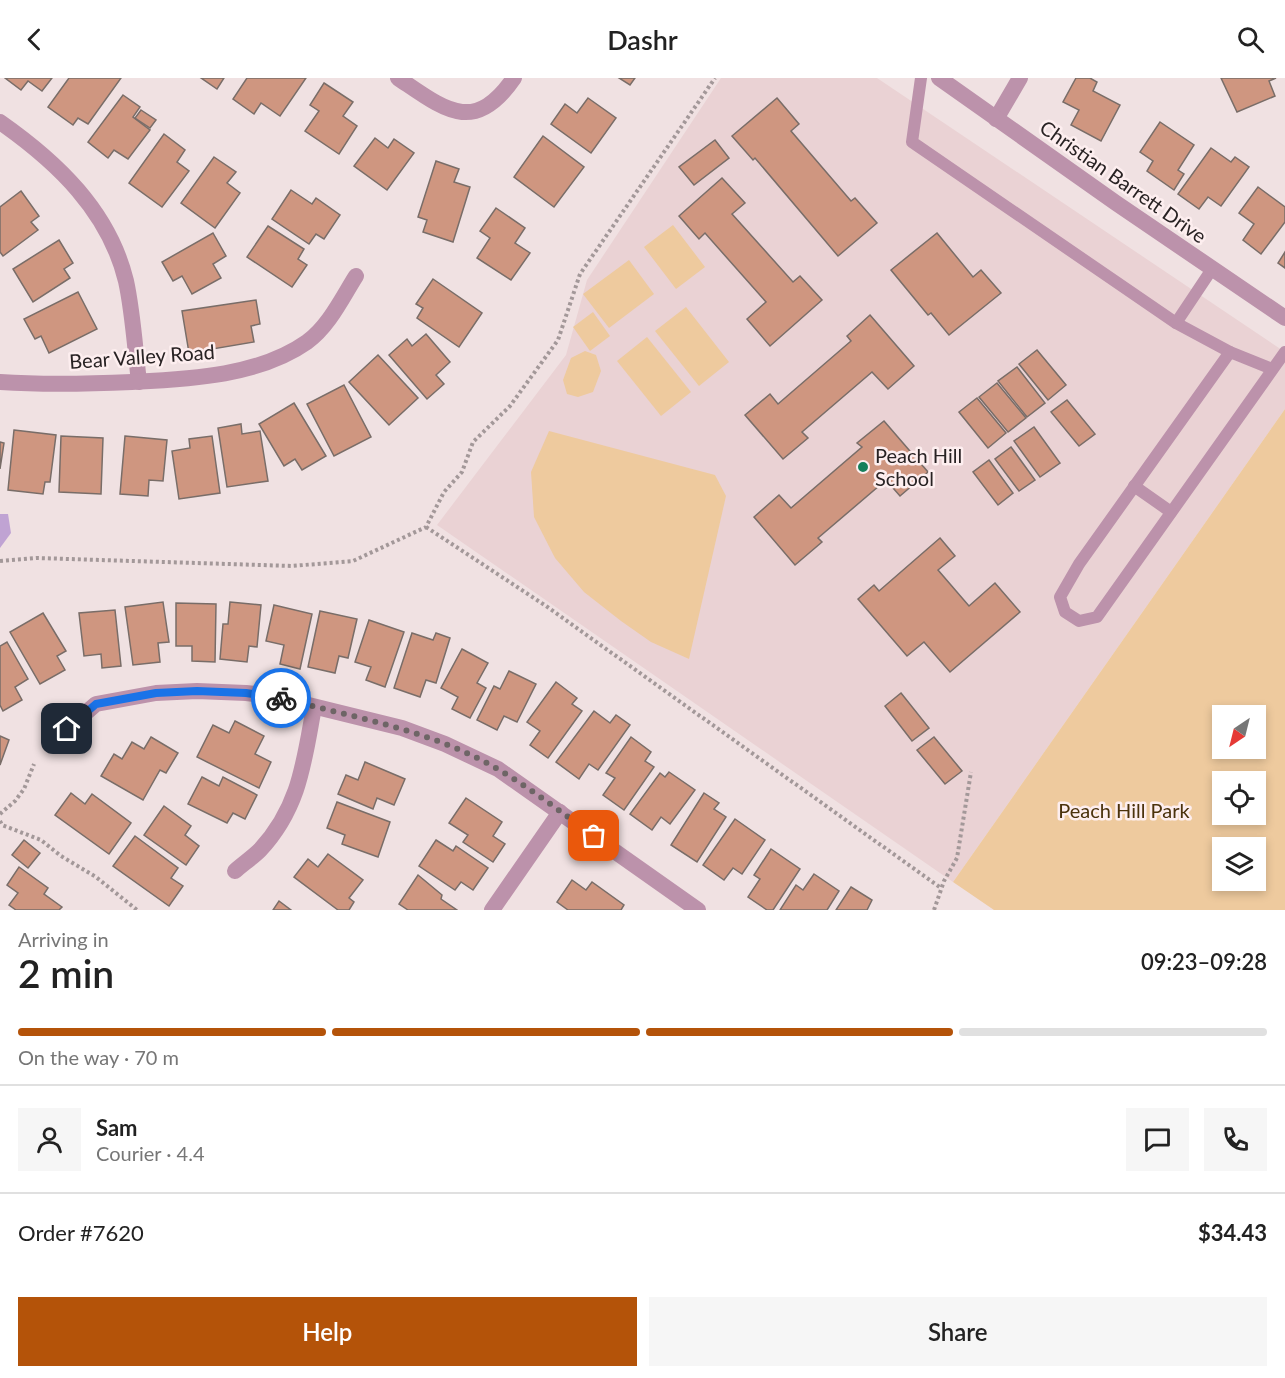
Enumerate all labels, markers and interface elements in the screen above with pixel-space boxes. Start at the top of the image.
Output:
icon: back [18,23,51,56]
text: Dashr [607,23,678,56]
icon: search [1234,23,1267,56]
street label: Christian Barrett Drive [1036,115,1211,248]
street label: Bear Valley Road [68,339,215,373]
place label: Peach Hill School [875,443,962,490]
marker: Peach Hill School [856,460,870,474]
courier [251,668,311,728]
icon: bike [265,682,298,715]
pin [41,703,92,754]
north arrow [1212,705,1266,759]
map controls [1212,705,1266,891]
icon: home [50,712,83,745]
button: locate [1212,771,1266,825]
park label: Peach Hill Park [1058,798,1191,822]
pin [568,810,619,861]
icon: bag [577,819,610,852]
button: layers [1212,837,1266,891]
text: Arriving in [18,927,109,951]
text: 09:23–09:28 [1141,948,1267,975]
text: 2 min [18,950,114,996]
text: On the way · 70 m [18,1045,179,1069]
button: person [18,1108,81,1171]
button: chat [1126,1108,1189,1171]
button: phone [1204,1108,1267,1171]
text: Sam [96,1114,138,1141]
text: Courier · 4.4 [96,1141,205,1165]
text: Order #7620 [18,1219,144,1246]
text: $34.43 [1198,1219,1267,1246]
button: Help [18,1297,637,1366]
button: Share [649,1297,1267,1366]

